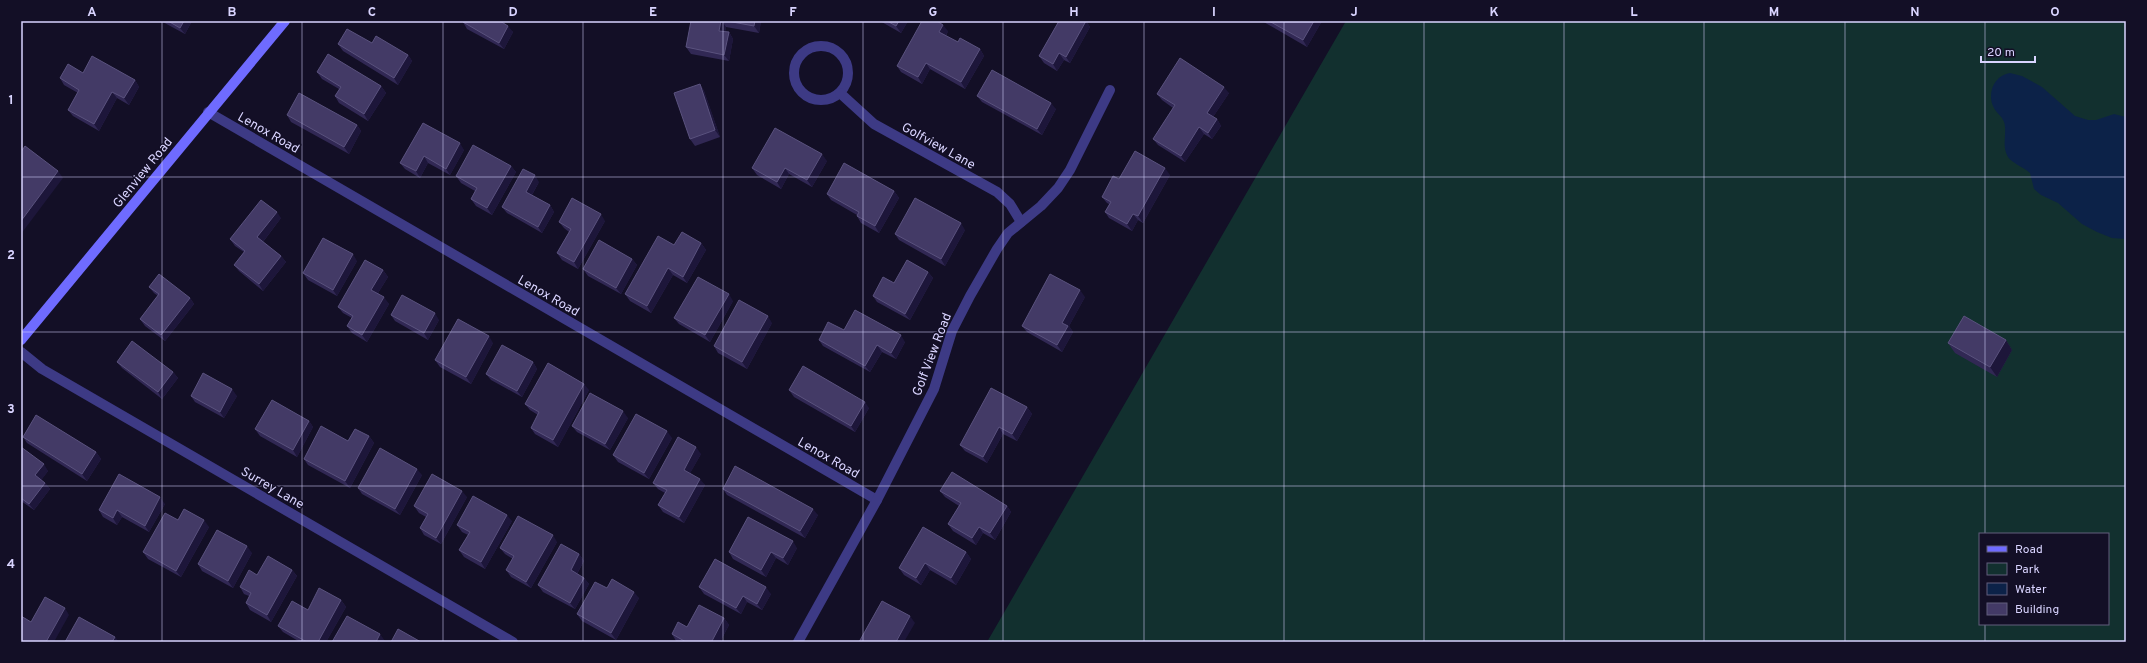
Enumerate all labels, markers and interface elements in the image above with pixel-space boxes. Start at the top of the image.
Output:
text: A [87,5,97,21]
text: B [228,5,237,21]
text: C [368,5,376,21]
text: D [508,5,518,21]
text: E [649,5,657,21]
text: F [789,5,797,21]
text: G [929,5,938,21]
text: H [1069,5,1079,21]
text: I [1212,5,1216,21]
text: J [1350,5,1358,21]
text: K [1489,5,1499,21]
text: L [1630,5,1638,21]
text: M [1769,5,1779,21]
text: N [1910,5,1920,21]
text: O [2050,5,2060,21]
scale bar [1981,38,2035,64]
text: 20 m [1987,45,2015,61]
text: 1 [8,93,14,109]
street label: Lenox Road [234,110,302,158]
street label: Golfview Lane [898,120,978,174]
street label: Glenview Road [110,135,177,212]
text: 2 [7,248,15,264]
street label: Lenox Road [514,273,582,321]
street label: Golf View Road [910,311,956,398]
text: 3 [7,402,15,418]
street label: Lenox Road [794,435,862,483]
street label: Surrey Lane [238,464,306,513]
legend [1979,533,2109,625]
text: Road [2015,542,2043,558]
text: 4 [7,557,15,573]
text: Park [2015,562,2040,578]
text: Water [2015,582,2047,598]
text: Building [2015,602,2059,618]

